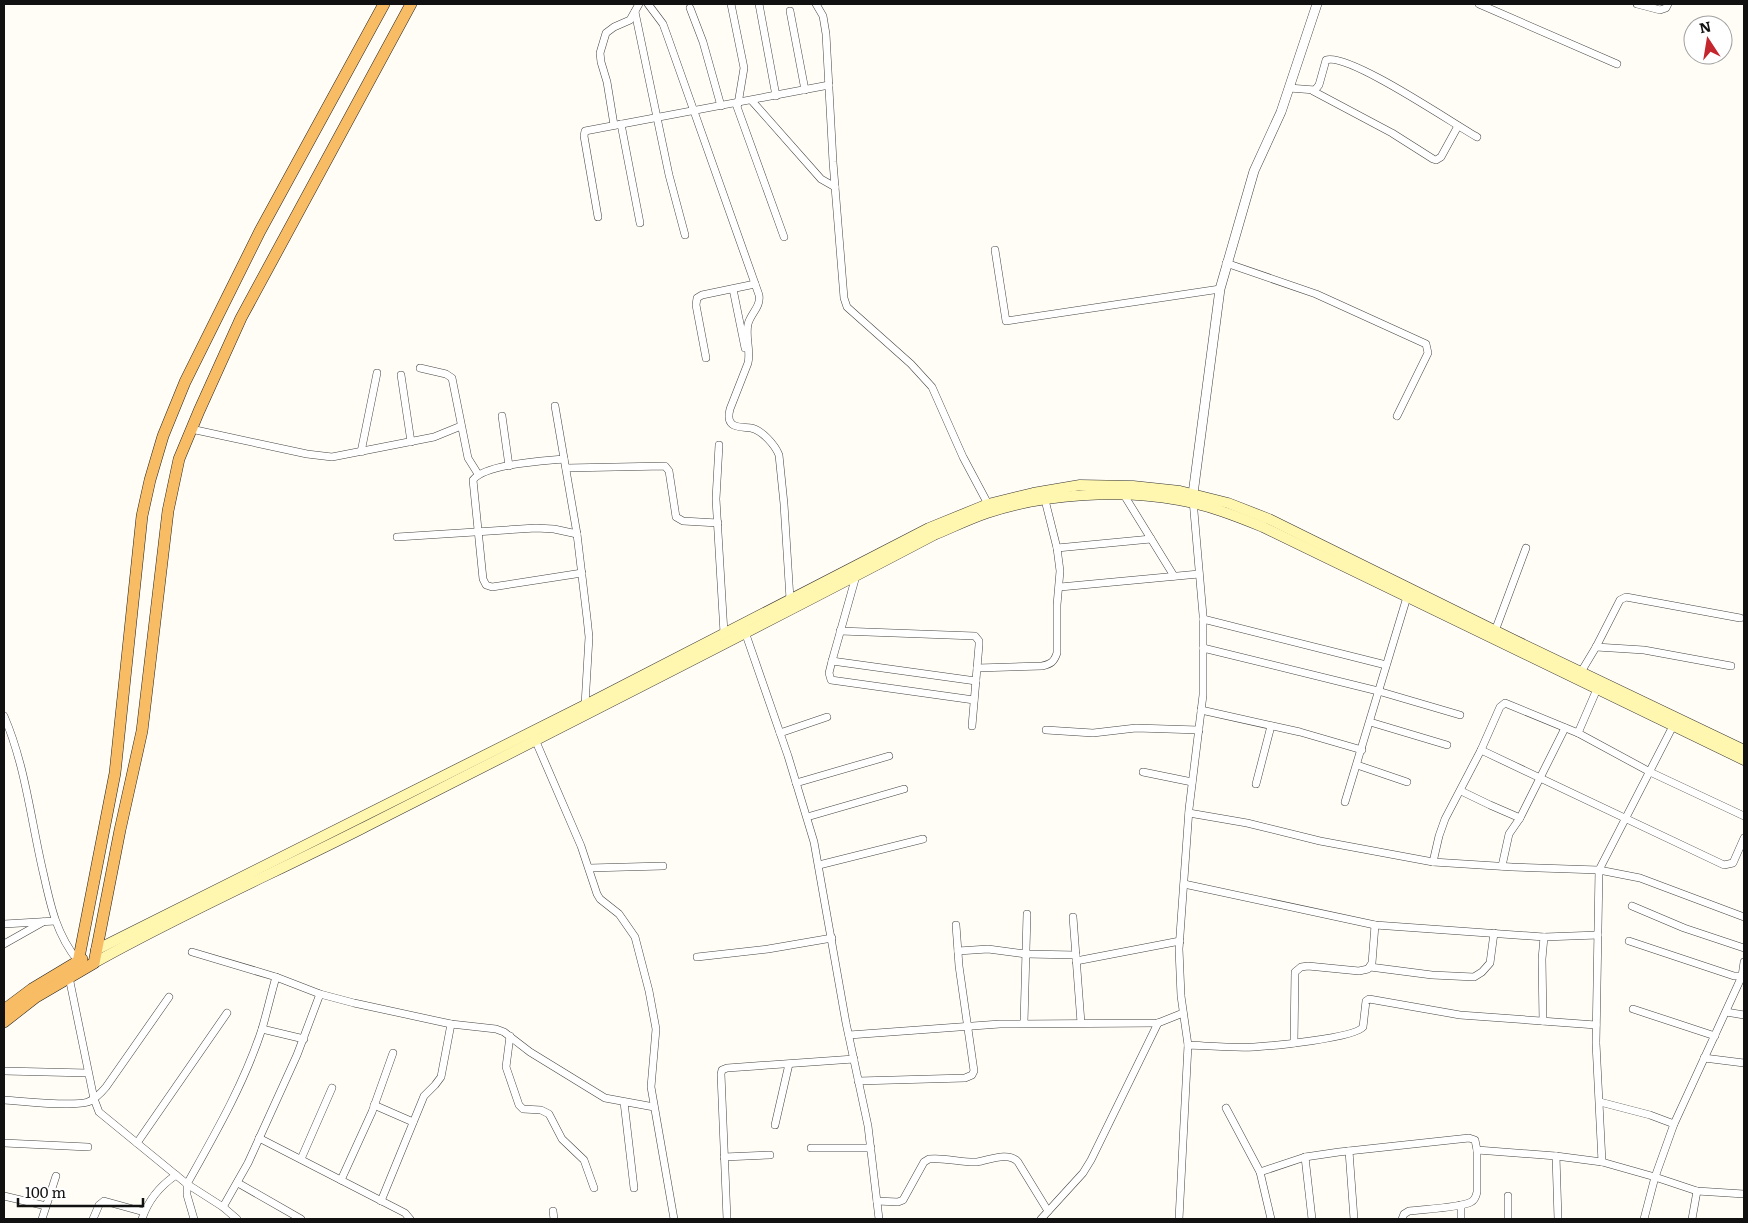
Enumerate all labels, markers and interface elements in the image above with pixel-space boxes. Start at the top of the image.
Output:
north arrow [1683,15,1733,65]
text: N [1697,15,1713,37]
scale bar [18,1176,142,1208]
text: 100 m [25,1180,66,1203]

